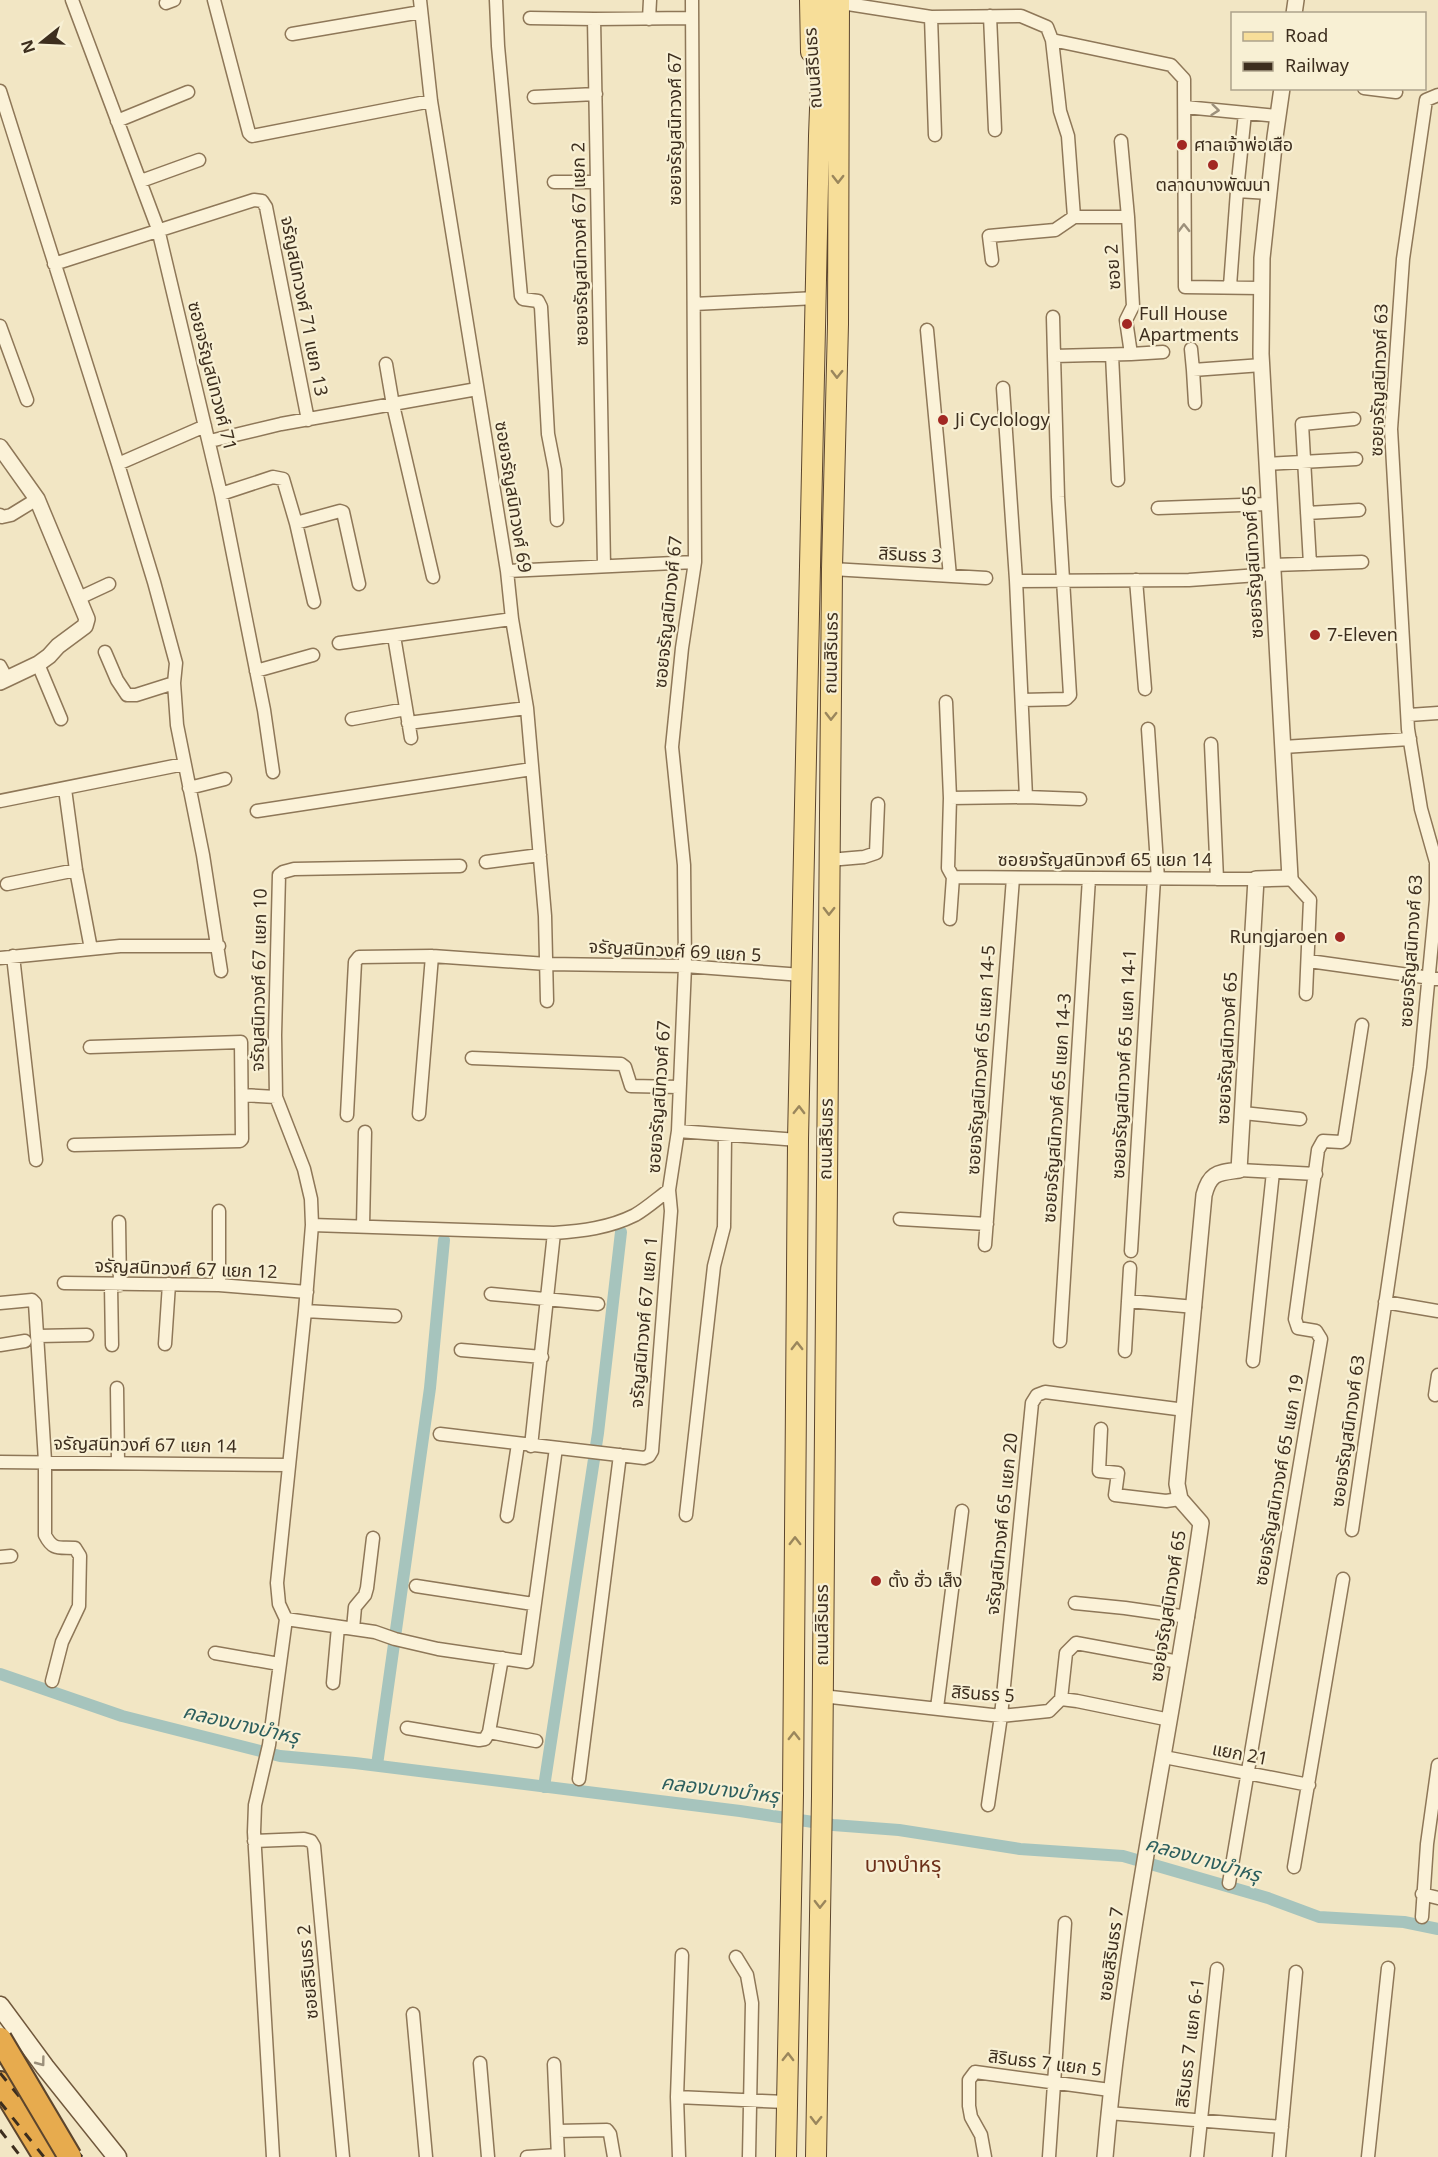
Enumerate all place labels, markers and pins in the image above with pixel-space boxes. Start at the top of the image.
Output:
place label: ศาลเจ้าพ่อเสือ [1194,132,1293,159]
marker: ศาลเจ้าพ่อเสือ [1175,138,1189,152]
marker: ตลาดบางพัฒนา [1206,158,1220,172]
place label: ตลาดบางพัฒนา [1155,172,1271,199]
place label: Full House Apartments [1139,301,1239,349]
marker: Full House Apartments [1120,317,1134,331]
place label: Ji Cyclology [953,407,1051,434]
marker: Ji Cyclology [936,413,950,427]
place label: 7-Eleven [1327,622,1398,649]
marker: 7-Eleven [1308,628,1322,642]
place label: Rungjaroen [1230,924,1328,951]
marker: Rungjaroen [1333,930,1347,944]
place label: ตั้ง ฮั่ว เส็ง [888,1568,963,1595]
marker: ตั้ง ฮั่ว เส็ง [869,1574,883,1588]

